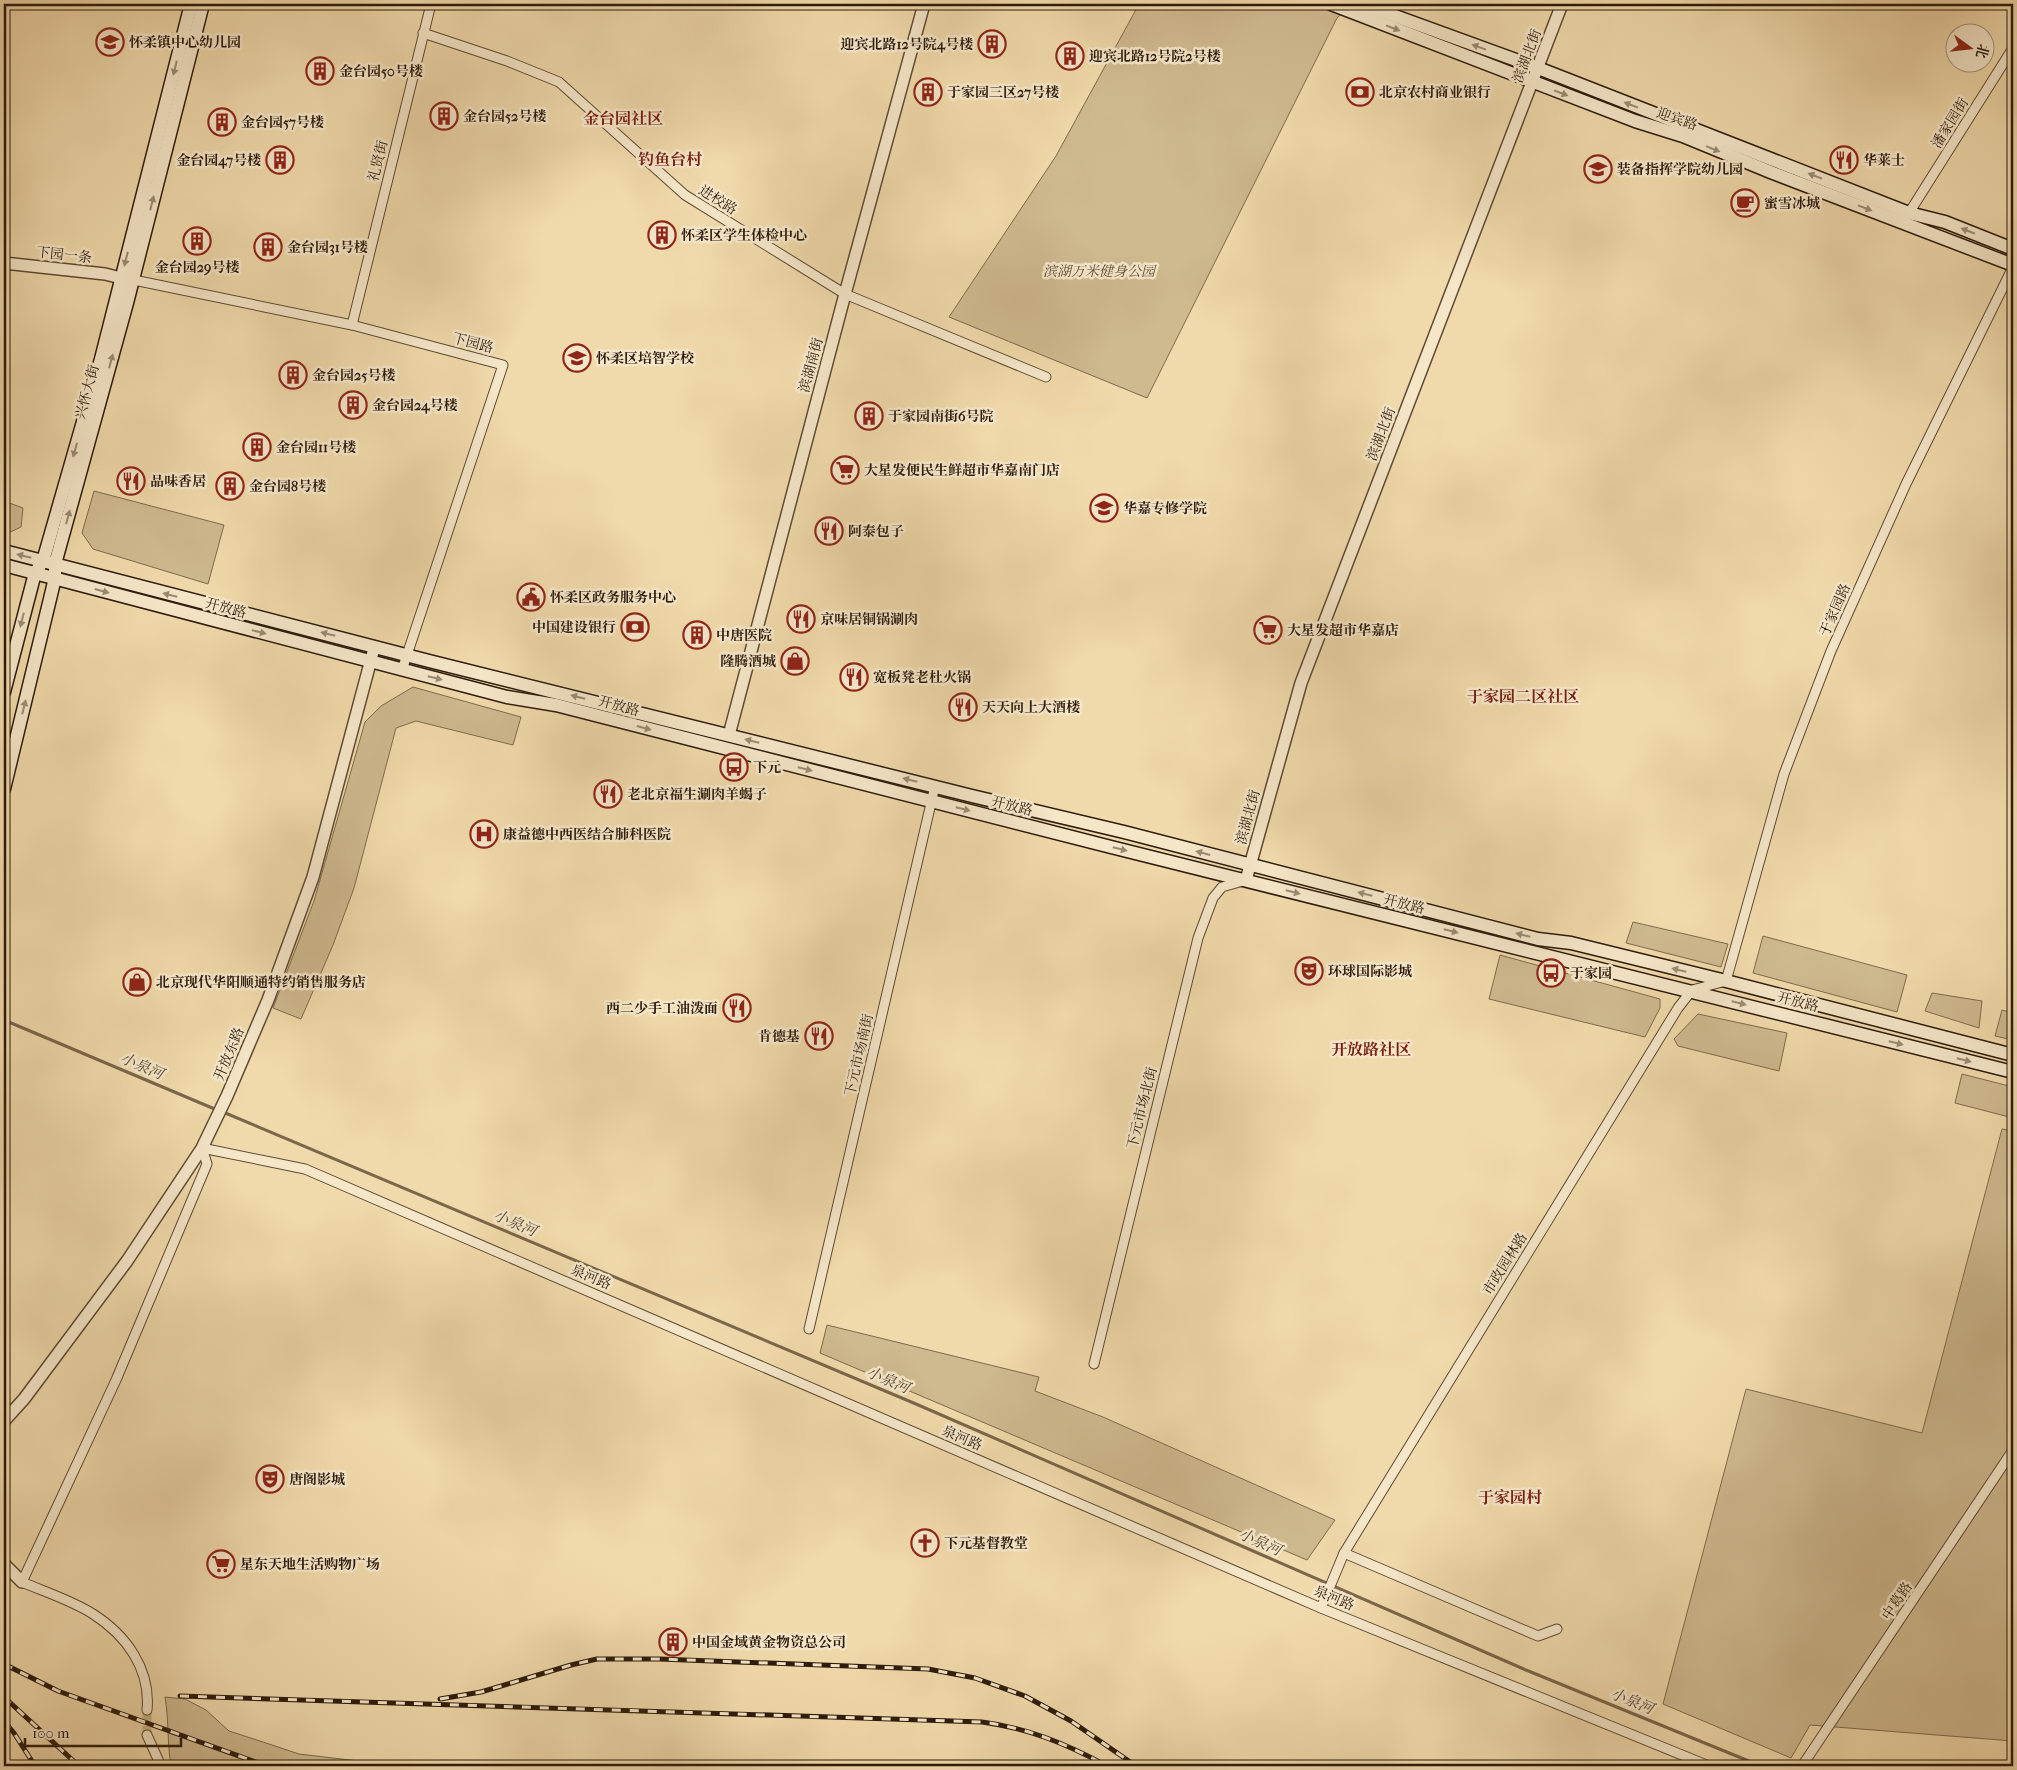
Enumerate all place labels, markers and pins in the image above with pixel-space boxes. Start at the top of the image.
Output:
school or university icon: 怀柔镇中心幼儿园 [95,27,125,57]
building icon: 迎宾北路12号院4号楼 [977,29,1007,59]
place label: 怀柔镇中心幼儿园 [129,34,241,51]
place label: 迎宾北路12号院4号楼 [841,36,973,53]
building icon: 迎宾北路12号院2号楼 [1055,41,1085,71]
place label: 迎宾北路12号院2号楼 [1089,48,1220,65]
building icon: 金台园50号楼 [305,56,335,86]
place label: 金台园50号楼 [339,63,423,80]
building icon: 于家园三区27号楼 [913,77,943,107]
bank icon: 北京农村商业银行 [1345,77,1375,107]
place label: 于家园三区27号楼 [947,84,1059,101]
place label: 北京农村商业银行 [1379,84,1491,101]
building icon: 金台园52号楼 [429,101,459,131]
building icon: 金台园57号楼 [207,107,237,137]
place label: 金台园52号楼 [463,108,546,125]
place label: 金台园57号楼 [241,114,324,131]
building icon: 金台园47号楼 [265,145,295,175]
restaurant icon: 华莱士 [1829,145,1859,175]
place label: 金台园47号楼 [176,152,261,169]
place label: 华莱士 [1863,152,1905,169]
school or university icon: 装备指挥学院幼儿园 [1583,154,1613,184]
place label: 装备指挥学院幼儿园 [1617,161,1743,178]
cafe icon: 蜜雪冰城 [1730,188,1760,218]
place label: 蜜雪冰城 [1764,195,1820,212]
building icon: 怀柔区学生体检中心 [647,220,677,250]
building icon: 金台园29号楼 [182,226,212,256]
place label: 怀柔区学生体检中心 [681,227,807,244]
building icon: 金台园31号楼 [253,232,283,262]
place label: 金台园31号楼 [287,239,368,256]
place label: 金台园29号楼 [155,259,239,276]
school or university icon: 怀柔区培智学校 [562,343,592,373]
place label: 怀柔区培智学校 [596,350,694,367]
building icon: 金台园25号楼 [278,360,308,390]
place label: 金台园25号楼 [312,367,395,384]
building icon: 金台园24号楼 [338,390,368,420]
place label: 金台园24号楼 [372,397,457,414]
building icon: 于家园南街6号院 [854,401,884,431]
place label: 于家园南街6号院 [888,408,994,425]
building icon: 金台园11号楼 [242,432,272,462]
place label: 金台园11号楼 [276,439,356,456]
supermarket icon: 大星发便民生鲜超市华嘉南门店 [830,455,860,485]
place label: 大星发便民生鲜超市华嘉南门店 [864,462,1060,479]
restaurant icon: 品味香居 [116,466,146,496]
building icon: 金台园8号楼 [215,471,245,501]
place label: 品味香居 [150,473,206,490]
place label: 金台园8号楼 [249,478,326,495]
school or university icon: 华嘉专修学院 [1089,493,1119,523]
place label: 华嘉专修学院 [1123,500,1207,517]
restaurant icon: 阿泰包子 [814,516,844,546]
place label: 阿泰包子 [848,523,904,540]
public building icon: 怀柔区政务服务中心 [516,582,546,612]
place label: 怀柔区政务服务中心 [550,589,676,606]
restaurant icon: 京味居铜锅涮肉 [786,604,816,634]
place label: 京味居铜锅涮肉 [820,611,918,628]
bank icon: 中国建设银行 [620,612,650,642]
supermarket icon: 大星发超市华嘉店 [1253,615,1283,645]
place label: 中国建设银行 [532,619,616,636]
building icon: 中唐医院 [682,620,712,650]
place label: 大星发超市华嘉店 [1287,622,1399,639]
place label: 中唐医院 [716,627,772,644]
shop icon: 隆腾酒城 [780,646,810,676]
place label: 隆腾酒城 [720,653,776,670]
restaurant icon: 宽板凳老杜火锅 [839,662,869,692]
place label: 宽板凳老杜火锅 [873,669,971,686]
restaurant icon: 天天向上大酒楼 [948,692,978,722]
place label: 天天向上大酒楼 [982,699,1080,716]
bus stop icon: 下元 [719,752,749,782]
place label: 下元 [753,759,781,776]
restaurant icon: 老北京福生涮肉羊蝎子 [593,779,623,809]
place label: 老北京福生涮肉羊蝎子 [627,786,767,803]
hospital icon: 康益德中西医结合肺科医院 [469,819,499,849]
place label: 康益德中西医结合肺科医院 [503,826,671,843]
theatre icon: 环球国际影城 [1294,956,1324,986]
bus stop icon: 于家园 [1536,958,1566,988]
place label: 环球国际影城 [1328,963,1412,980]
place label: 于家园 [1570,965,1612,982]
shop icon: 北京现代华阳顺通特约销售服务店 [122,967,152,997]
place label: 北京现代华阳顺通特约销售服务店 [156,974,366,991]
restaurant icon: 西二少手工油泼面 [722,993,752,1023]
place label: 西二少手工油泼面 [606,1000,718,1017]
restaurant icon: 肯德基 [804,1021,834,1051]
place label: 肯德基 [758,1028,800,1045]
theatre icon: 唐阁影城 [255,1464,285,1494]
place label: 唐阁影城 [289,1471,345,1488]
church icon: 下元基督教堂 [910,1528,940,1558]
place label: 下元基督教堂 [944,1535,1028,1552]
supermarket icon: 星东天地生活购物广场 [206,1549,236,1579]
place label: 星东天地生活购物广场 [240,1556,380,1573]
building icon: 中国金域黄金物资总公司 [658,1627,688,1657]
place label: 中国金域黄金物资总公司 [692,1634,846,1651]

